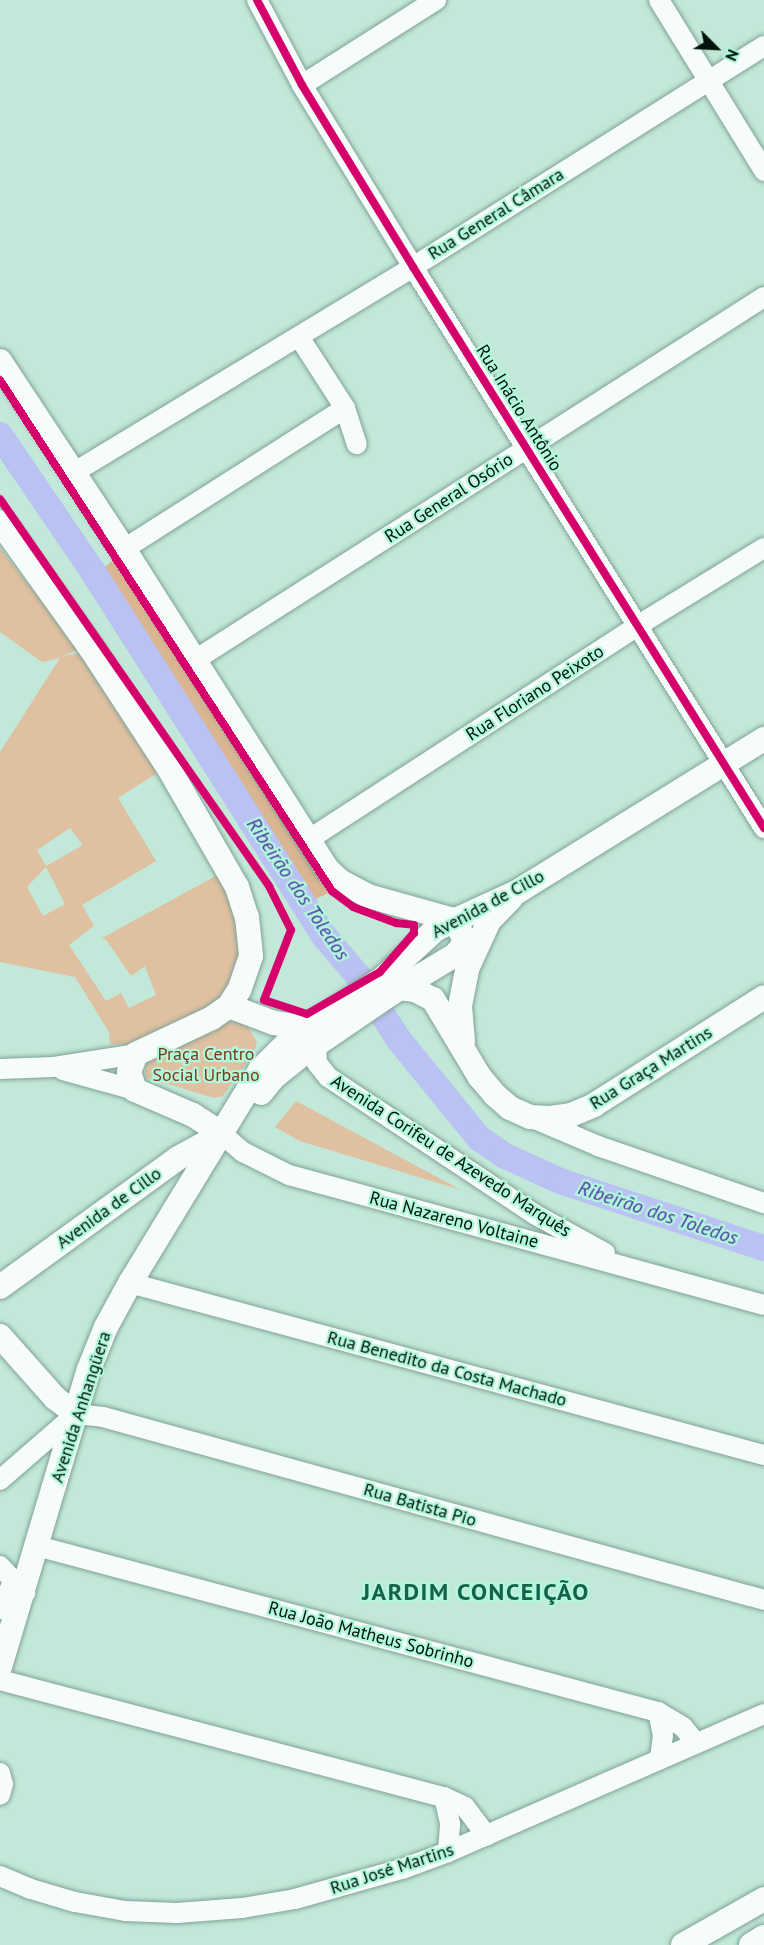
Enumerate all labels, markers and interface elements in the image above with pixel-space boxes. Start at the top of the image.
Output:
north arrow [686,18,746,78]
text: N [721,46,744,64]
street label: Rua General Câmara [424,164,568,264]
street label: Rua Inácio Antônio [471,341,567,475]
street label: Rua General Osório [381,449,517,547]
street label: Rua Floriano Peixoto [462,640,608,746]
water label: Ribeirão dos Toledos [241,813,355,965]
street label: Avenida de Cillo [428,865,548,943]
street label: Rua Graça Martins [586,1022,716,1114]
park label: Praça Centro Social Urbano [152,1044,260,1086]
street label: Avenida Corifeu de Azevedo Marquês [327,1070,575,1242]
street label: Avenida de Cillo [52,1163,166,1253]
water label: Ribeirão dos Toledos [575,1176,741,1250]
street label: Rua Nazareno Voltaine [367,1187,541,1253]
street label: Rua Benedito da Costa Machado [325,1327,569,1411]
street label: Avenida Anhangüera [46,1328,116,1486]
street label: Rua Batista Pio [361,1479,479,1531]
district label: JARDIM CONCEIÇÃO [362,1578,590,1606]
street label: Rua João Matheus Sobrinho [266,1597,476,1673]
street label: Rua José Martins [328,1839,456,1899]

